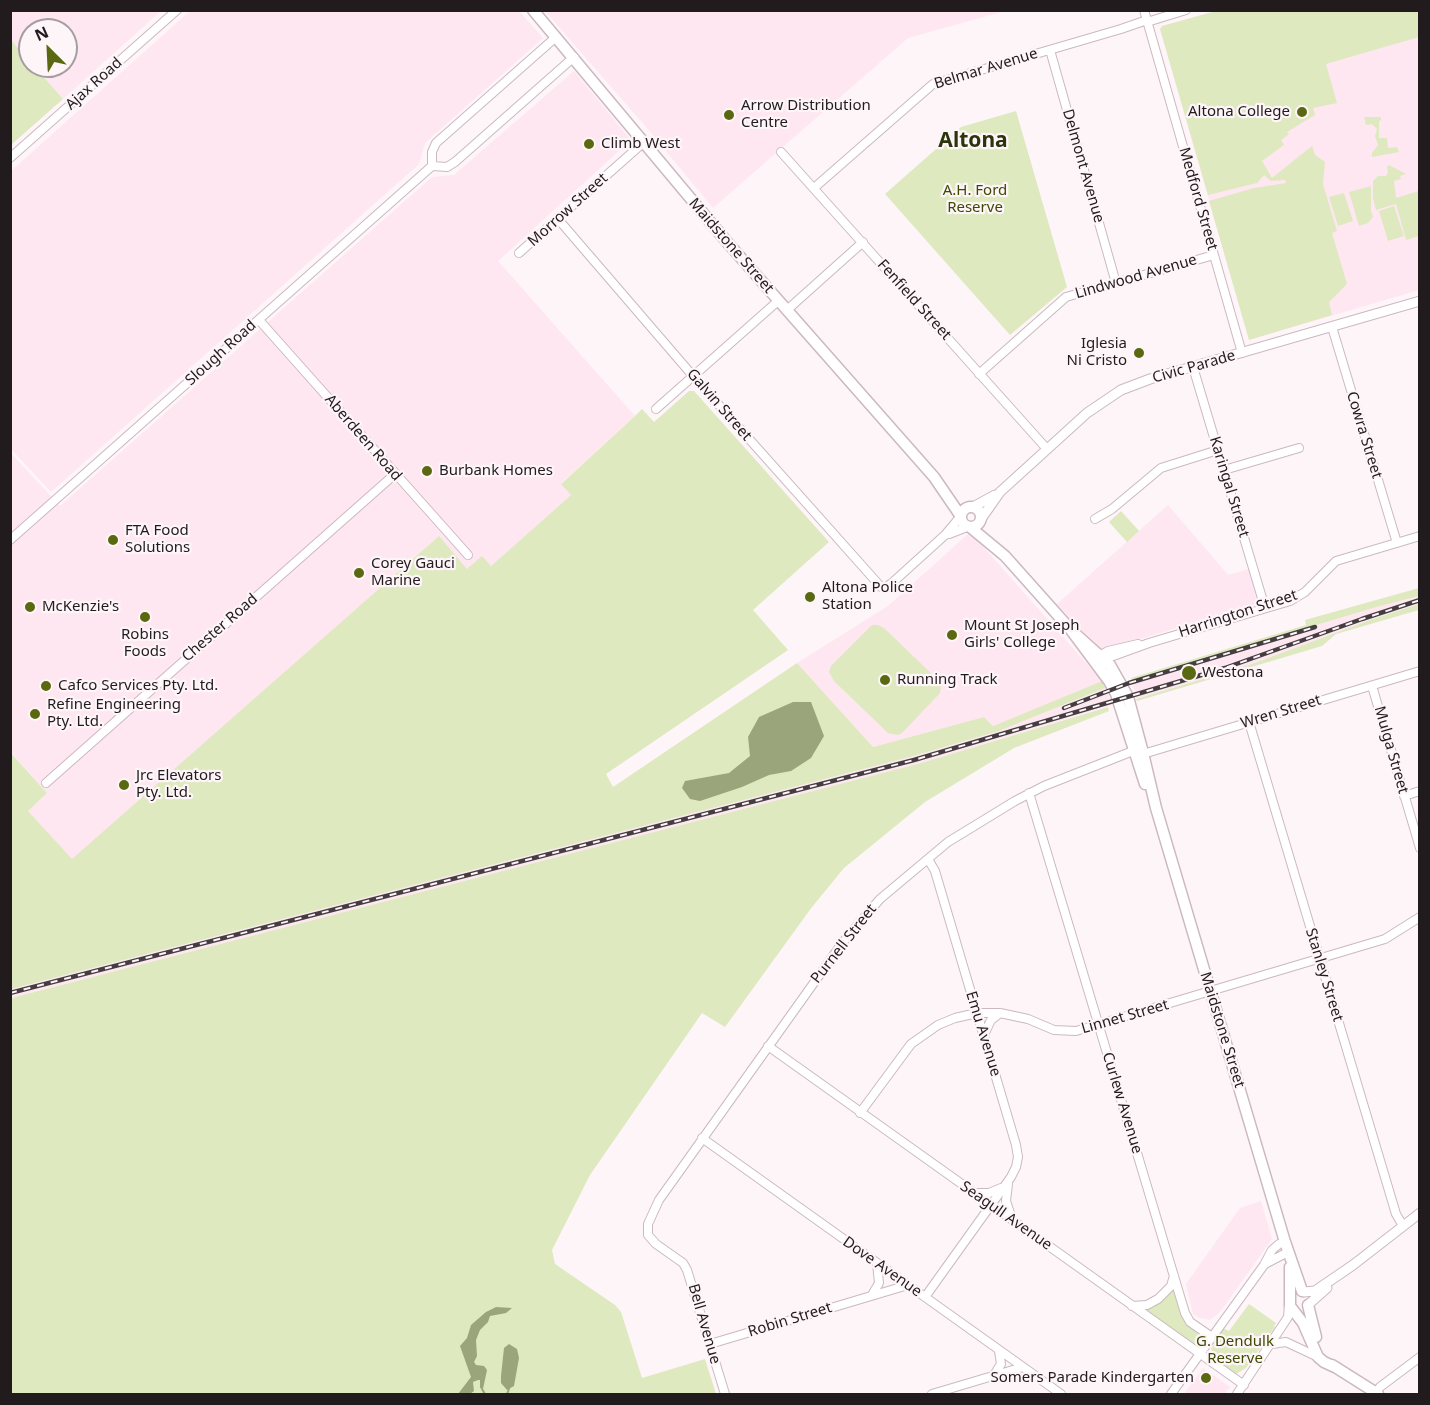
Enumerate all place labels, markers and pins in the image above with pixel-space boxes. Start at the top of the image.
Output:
place label: Arrow Distribution Centre [741,97,871,132]
place label: Altona College [1188,103,1290,121]
marker: Altona College [1295,105,1309,119]
marker: Arrow Distribution Centre [722,108,736,122]
place label: Climb West [601,135,680,153]
marker: Climb West [582,137,596,151]
place label: Iglesia Ni Cristo [1067,335,1127,370]
marker: Iglesia Ni Cristo [1132,346,1146,360]
place label: Burbank Homes [439,462,553,480]
marker: Burbank Homes [420,464,434,478]
place label: FTA Food Solutions [125,522,190,557]
marker: FTA Food Solutions [106,533,120,547]
place label: Corey Gauci Marine [371,555,455,590]
marker: Corey Gauci Marine [352,566,366,580]
place label: Altona Police Station [822,579,913,614]
marker: Altona Police Station [803,590,817,604]
place label: McKenzie's [42,598,119,616]
marker: McKenzie's [23,600,37,614]
marker: Robins Foods [138,610,152,624]
place label: Mount St Joseph Girls' College [964,617,1079,652]
place label: Robins Foods [121,626,169,661]
marker: Mount St Joseph Girls' College [945,628,959,642]
marker: Westona [1180,664,1198,682]
place label: Westona [1202,664,1263,682]
place label: Running Track [897,671,998,689]
marker: Running Track [878,673,892,687]
place label: Cafco Services Pty. Ltd. [58,677,218,695]
marker: Cafco Services Pty. Ltd. [39,679,53,693]
place label: Refine Engineering Pty. Ltd. [47,696,181,731]
marker: Refine Engineering Pty. Ltd. [28,707,42,721]
place label: Jrc Elevators Pty. Ltd. [136,767,221,802]
marker: Jrc Elevators Pty. Ltd. [117,778,131,792]
place label: Somers Parade Kindergarten [990,1369,1194,1387]
marker: Somers Parade Kindergarten [1199,1371,1213,1385]

